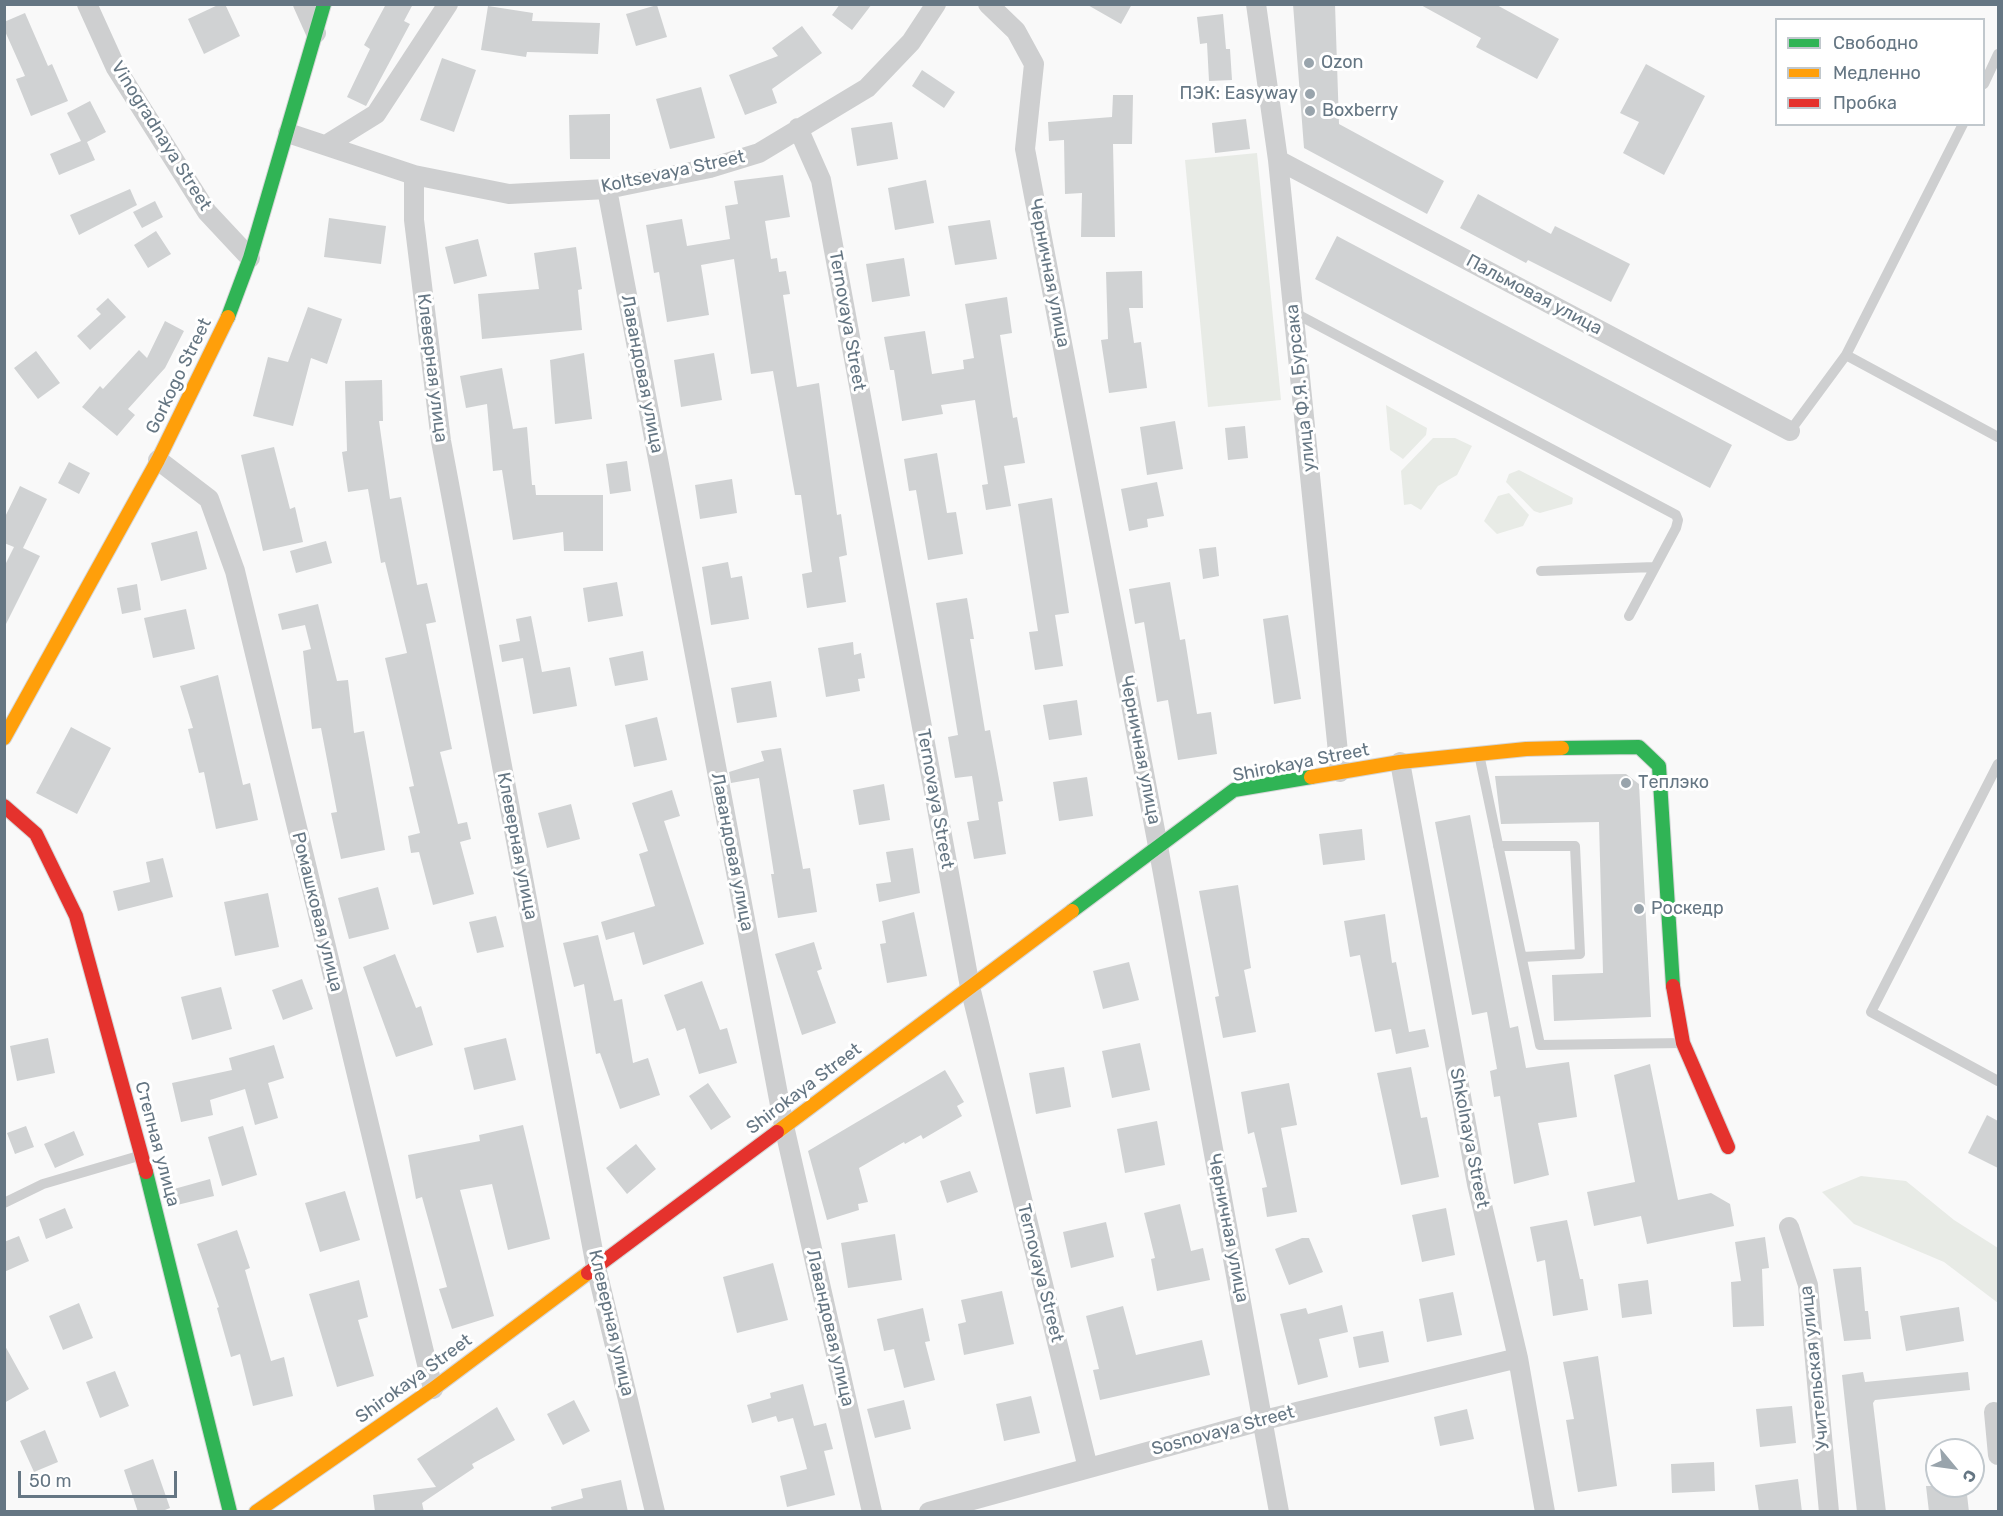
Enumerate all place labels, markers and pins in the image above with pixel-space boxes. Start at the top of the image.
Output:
place label: Ozon [1321,52,1363,74]
marker: Ozon [1302,56,1316,70]
place label: ПЭК: Easyway [1180,83,1298,105]
marker: ПЭК: Easyway [1303,87,1317,101]
place label: Boxberry [1322,100,1398,122]
marker: Boxberry [1303,104,1317,118]
place label: Теплэко [1638,772,1709,794]
marker: Теплэко [1619,776,1633,790]
place label: Роскедр [1651,898,1724,920]
marker: Роскедр [1632,902,1646,916]

